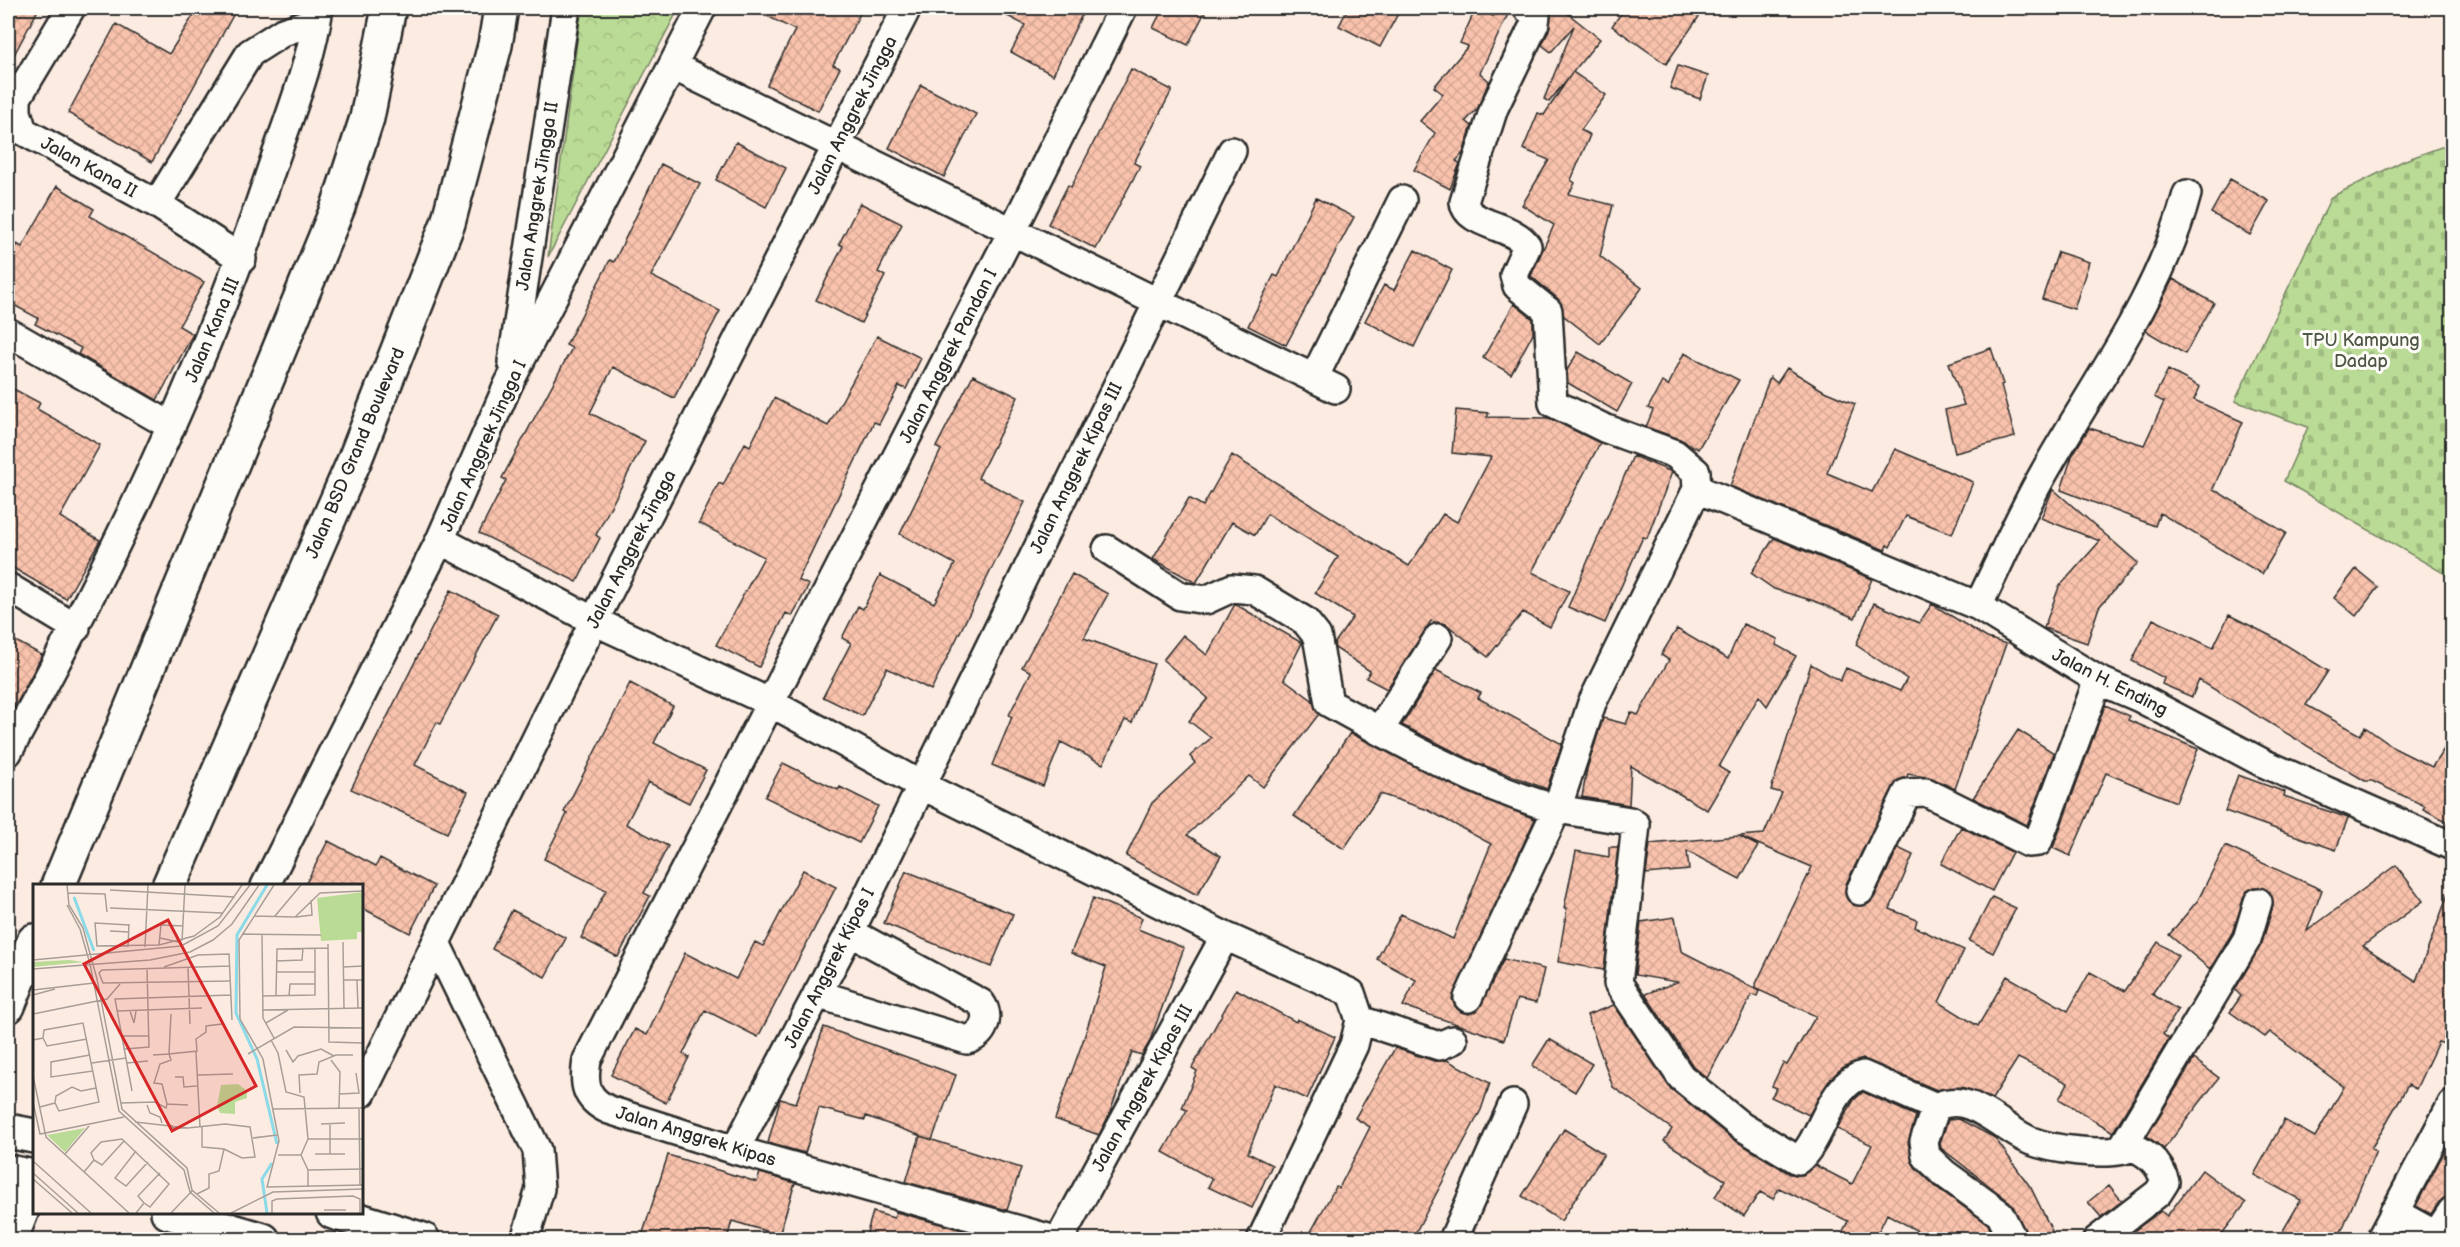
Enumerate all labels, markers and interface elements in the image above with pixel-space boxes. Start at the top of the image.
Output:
street label: Jalan Anggrek Jingga [803,33,902,198]
street label: Jalan Anggrek Jingga II [512,100,563,292]
street label: Jalan Kana II [37,132,140,202]
street label: Jalan Anggrek Pandan I [895,266,1002,447]
street label: Jalan Kana III [181,275,244,386]
park label: TPU Kampung Dadap [2302,330,2420,372]
street label: Jalan BSD Grand Boulevard [302,345,409,562]
street label: Jalan Anggrek Jingga I [436,357,531,535]
street label: Jalan Anggrek Kipas III [1026,379,1127,557]
street label: Jalan Anggrek Jingga [582,467,681,632]
street label: Jalan H. Ending [2048,644,2171,721]
inset map [33,884,363,1214]
street label: Jalan Anggrek Kipas I [780,885,879,1052]
street label: Jalan Anggrek Kipas III [1088,1001,1197,1175]
street label: Jalan Anggrek Kipas [613,1102,778,1171]

